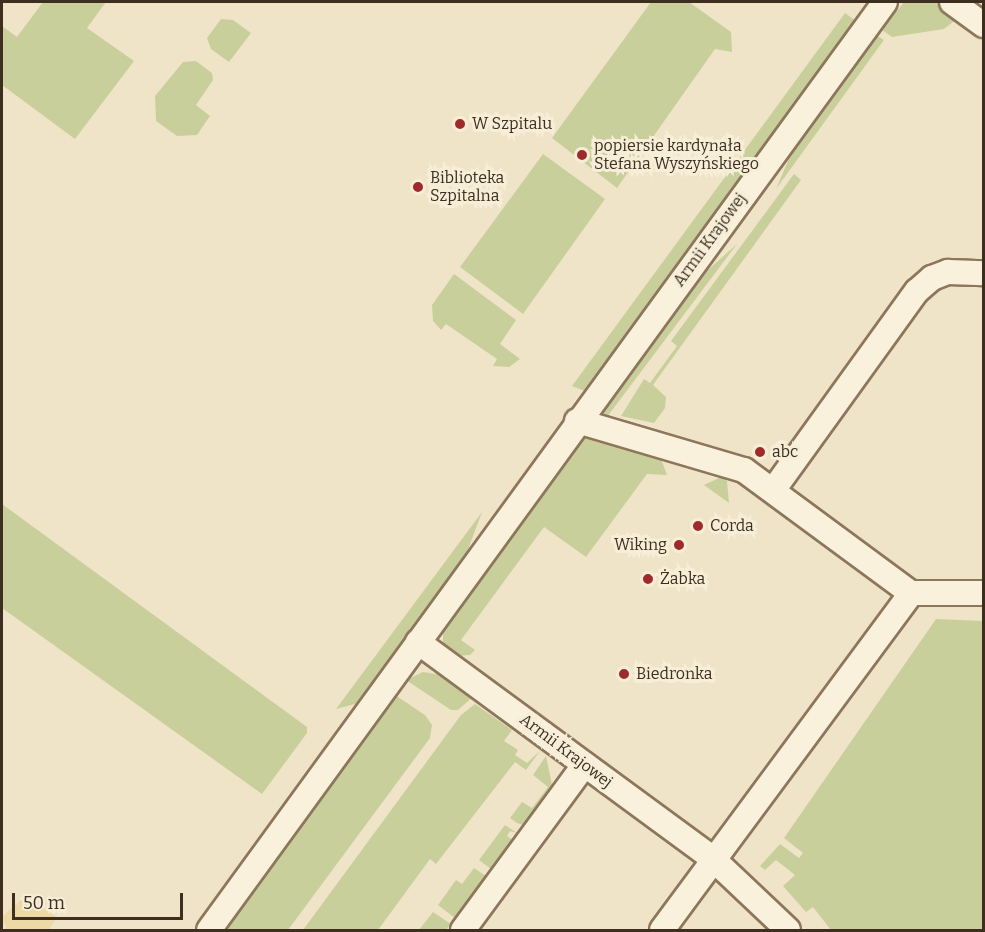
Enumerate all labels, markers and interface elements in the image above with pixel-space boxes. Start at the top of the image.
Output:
place label: W Szpitalu [472,114,552,134]
marker: W Szpitalu [453,117,467,131]
place label: popiersie kardynała Stefana Wyszyńskiego [594,136,759,174]
marker: popiersie kardynała Stefana Wyszyńskiego [575,148,589,162]
place label: Biblioteka Szpitalna [430,168,504,206]
marker: Biblioteka Szpitalna [411,180,425,194]
street label: Armii Krajowej [670,190,750,290]
place label: abc [772,442,798,462]
marker: abc [753,445,767,459]
place label: Corda [710,516,754,536]
marker: Corda [691,519,705,533]
place label: Wiking [614,535,667,555]
marker: Wiking [672,538,686,552]
place label: Żabka [660,569,705,589]
marker: Żabka [641,572,655,586]
place label: Biedronka [636,664,712,684]
marker: Biedronka [617,667,631,681]
street label: Armii Krajowej [516,710,616,792]
scale bar [15,881,186,919]
text: 50 m [23,892,65,914]

